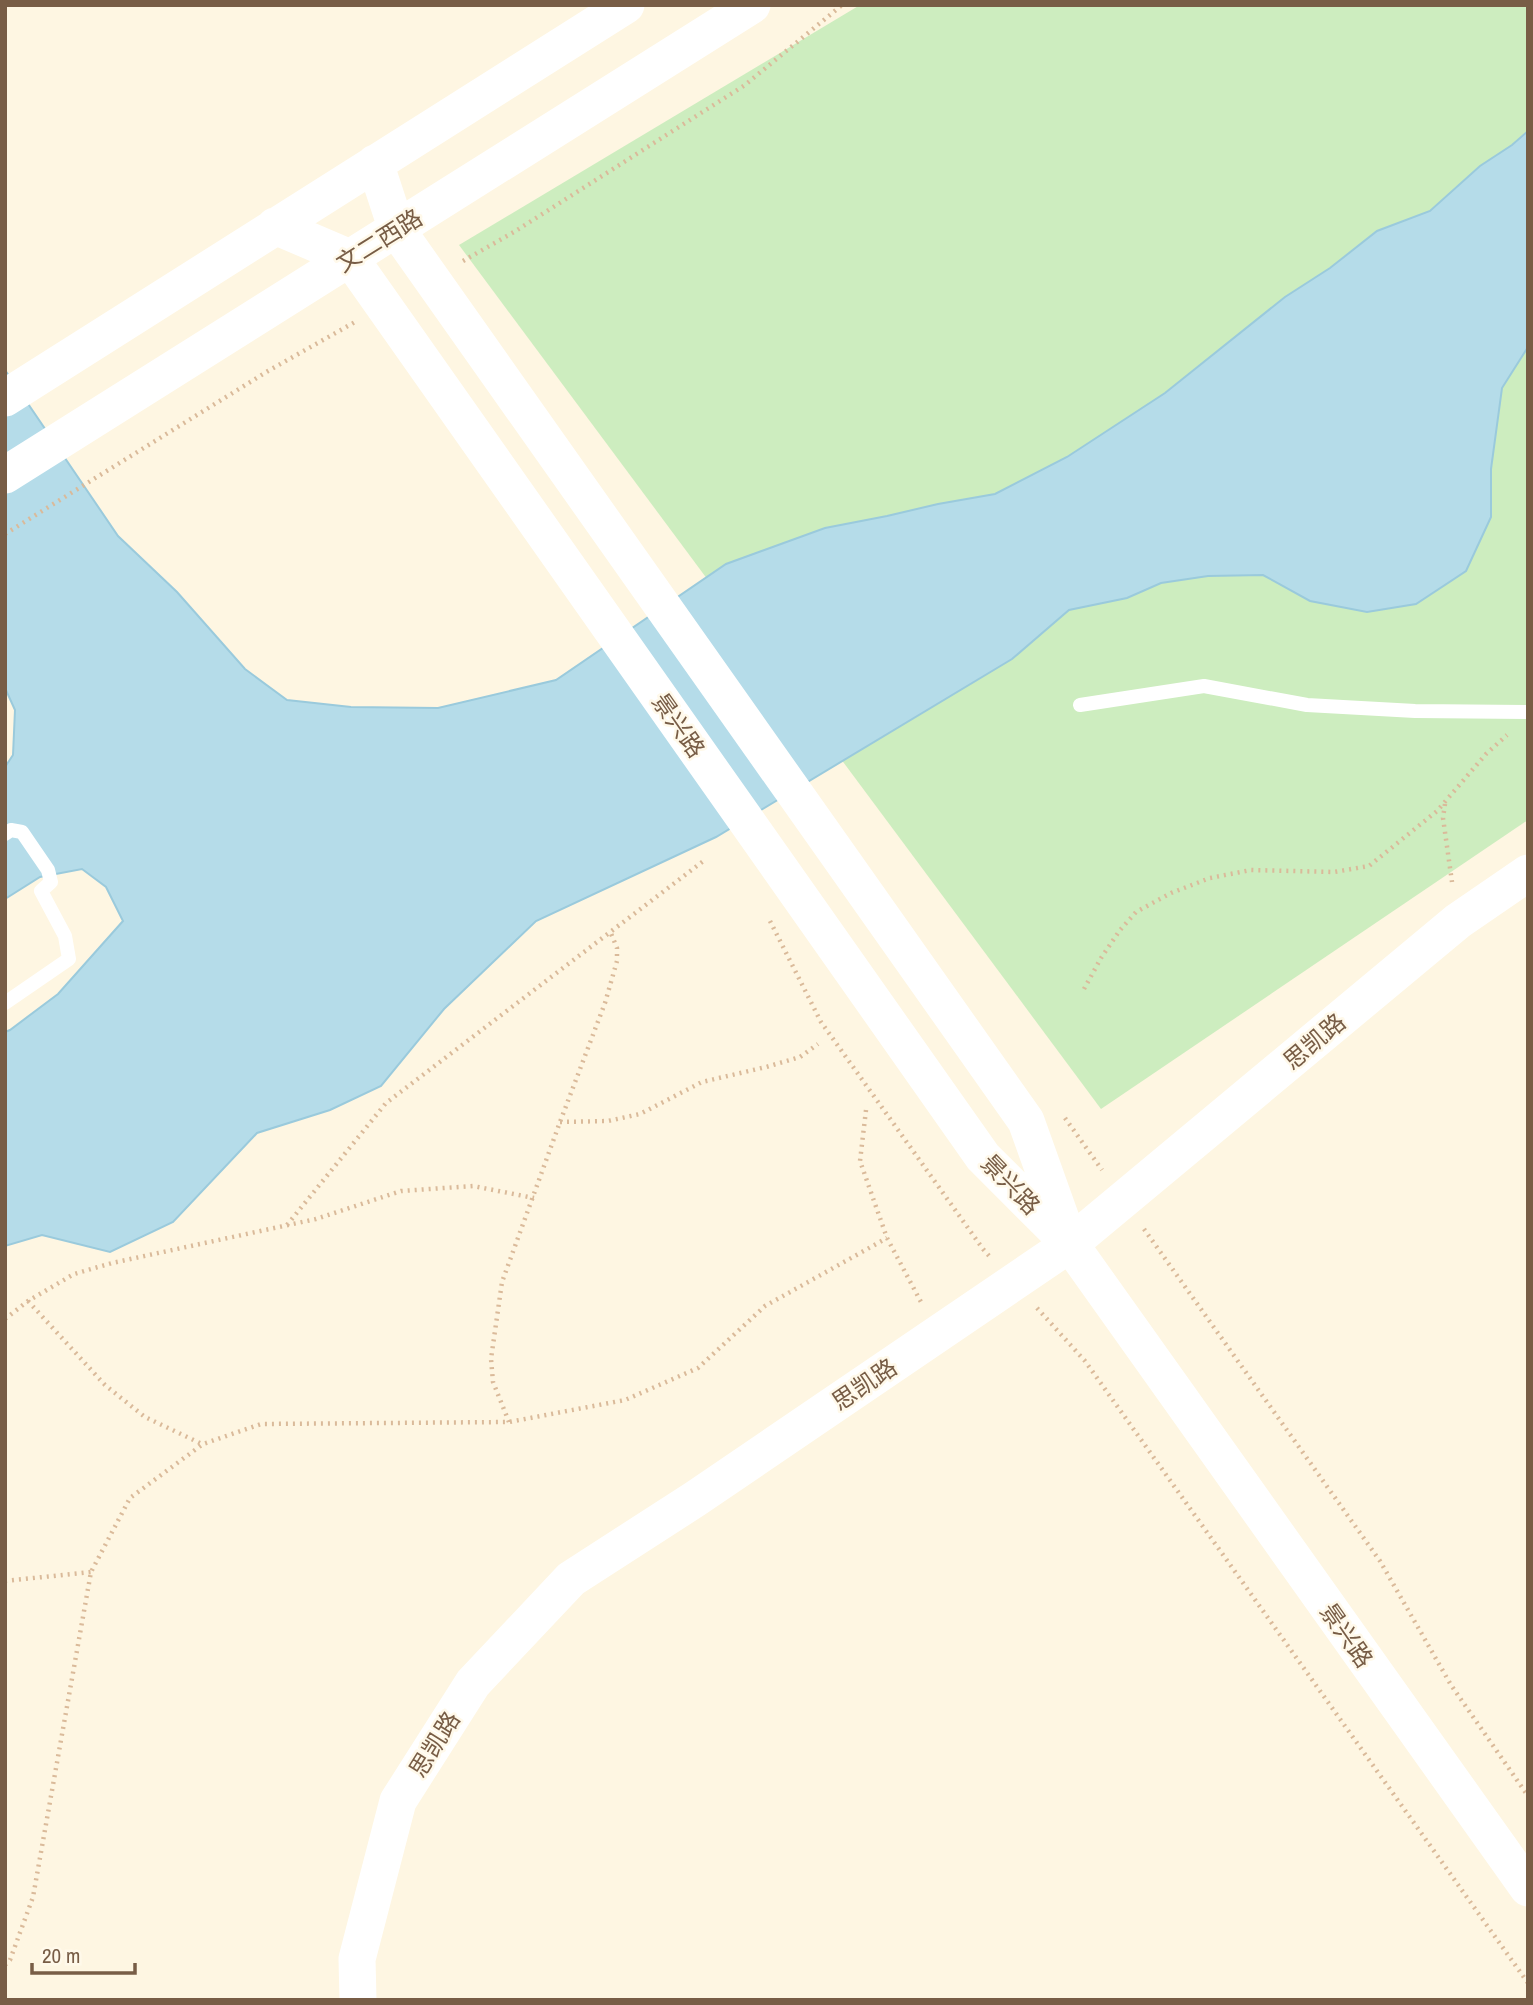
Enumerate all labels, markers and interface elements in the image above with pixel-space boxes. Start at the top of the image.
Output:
street label: 文二西路 [330,201,428,279]
street label: 景兴路 [645,686,713,764]
street label: 思凯路 [1276,1006,1352,1076]
street label: 景兴路 [974,1147,1048,1221]
street label: 思凯路 [825,1351,903,1417]
street label: 景兴路 [1313,1596,1381,1674]
street label: 思凯路 [401,1705,467,1783]
scale bar [32,1932,135,1976]
text: 20 m [42,1941,80,1970]

